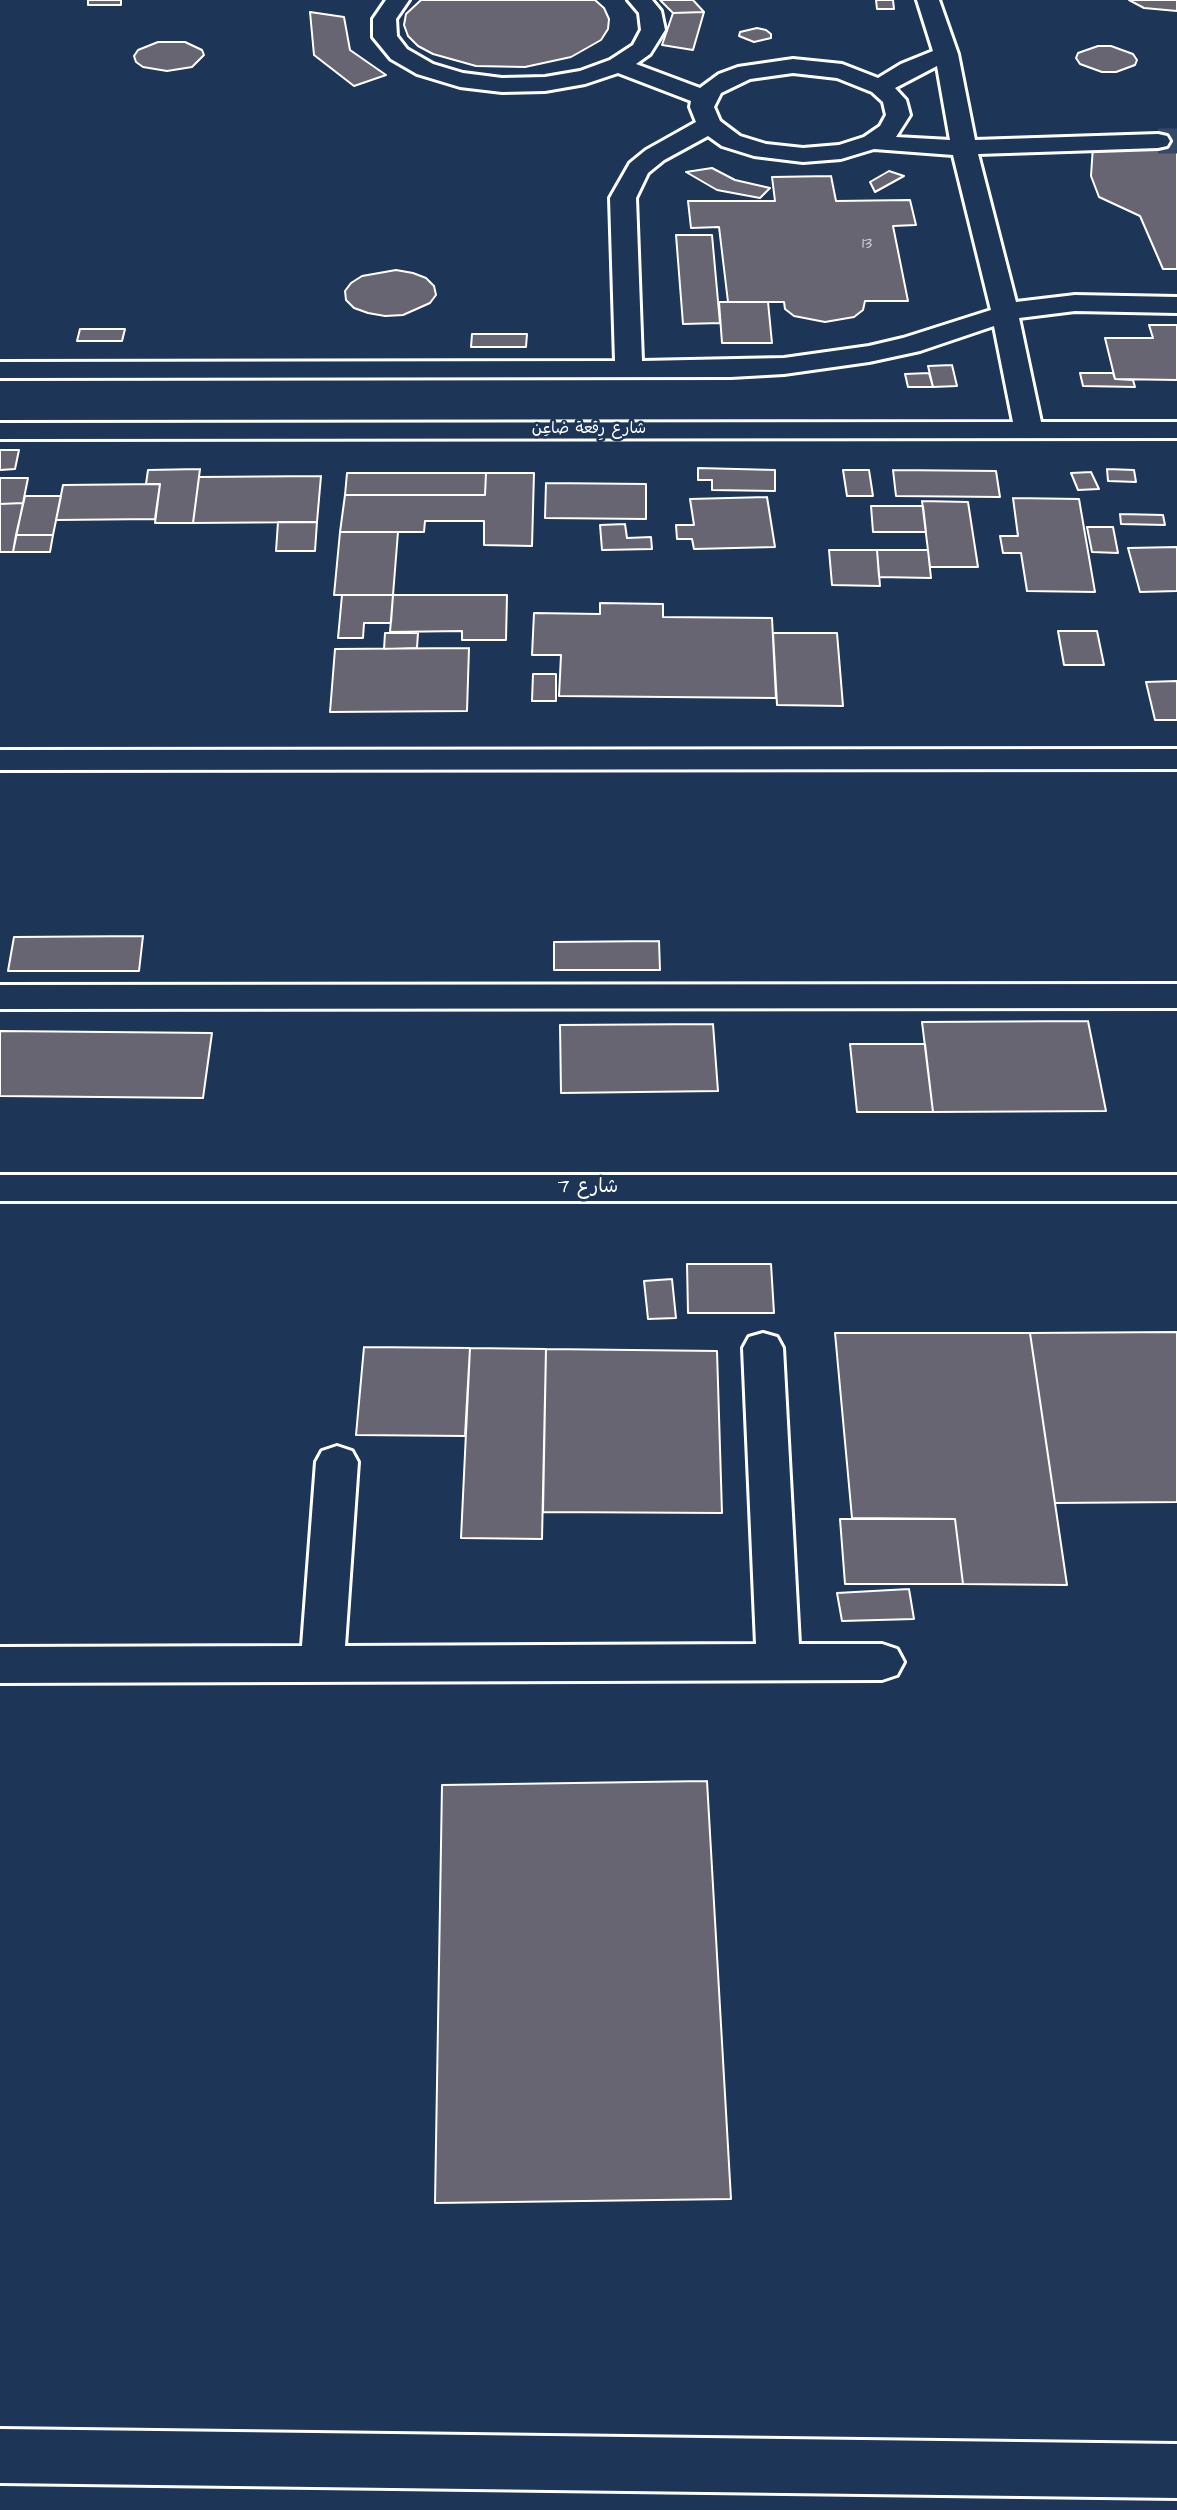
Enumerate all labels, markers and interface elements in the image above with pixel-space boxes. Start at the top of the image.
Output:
house number: 13 [862,235,872,255]
street label: شارع رِقعة ضاعِن [532,420,646,440]
street label: شارع 7 [558,1177,618,1199]

